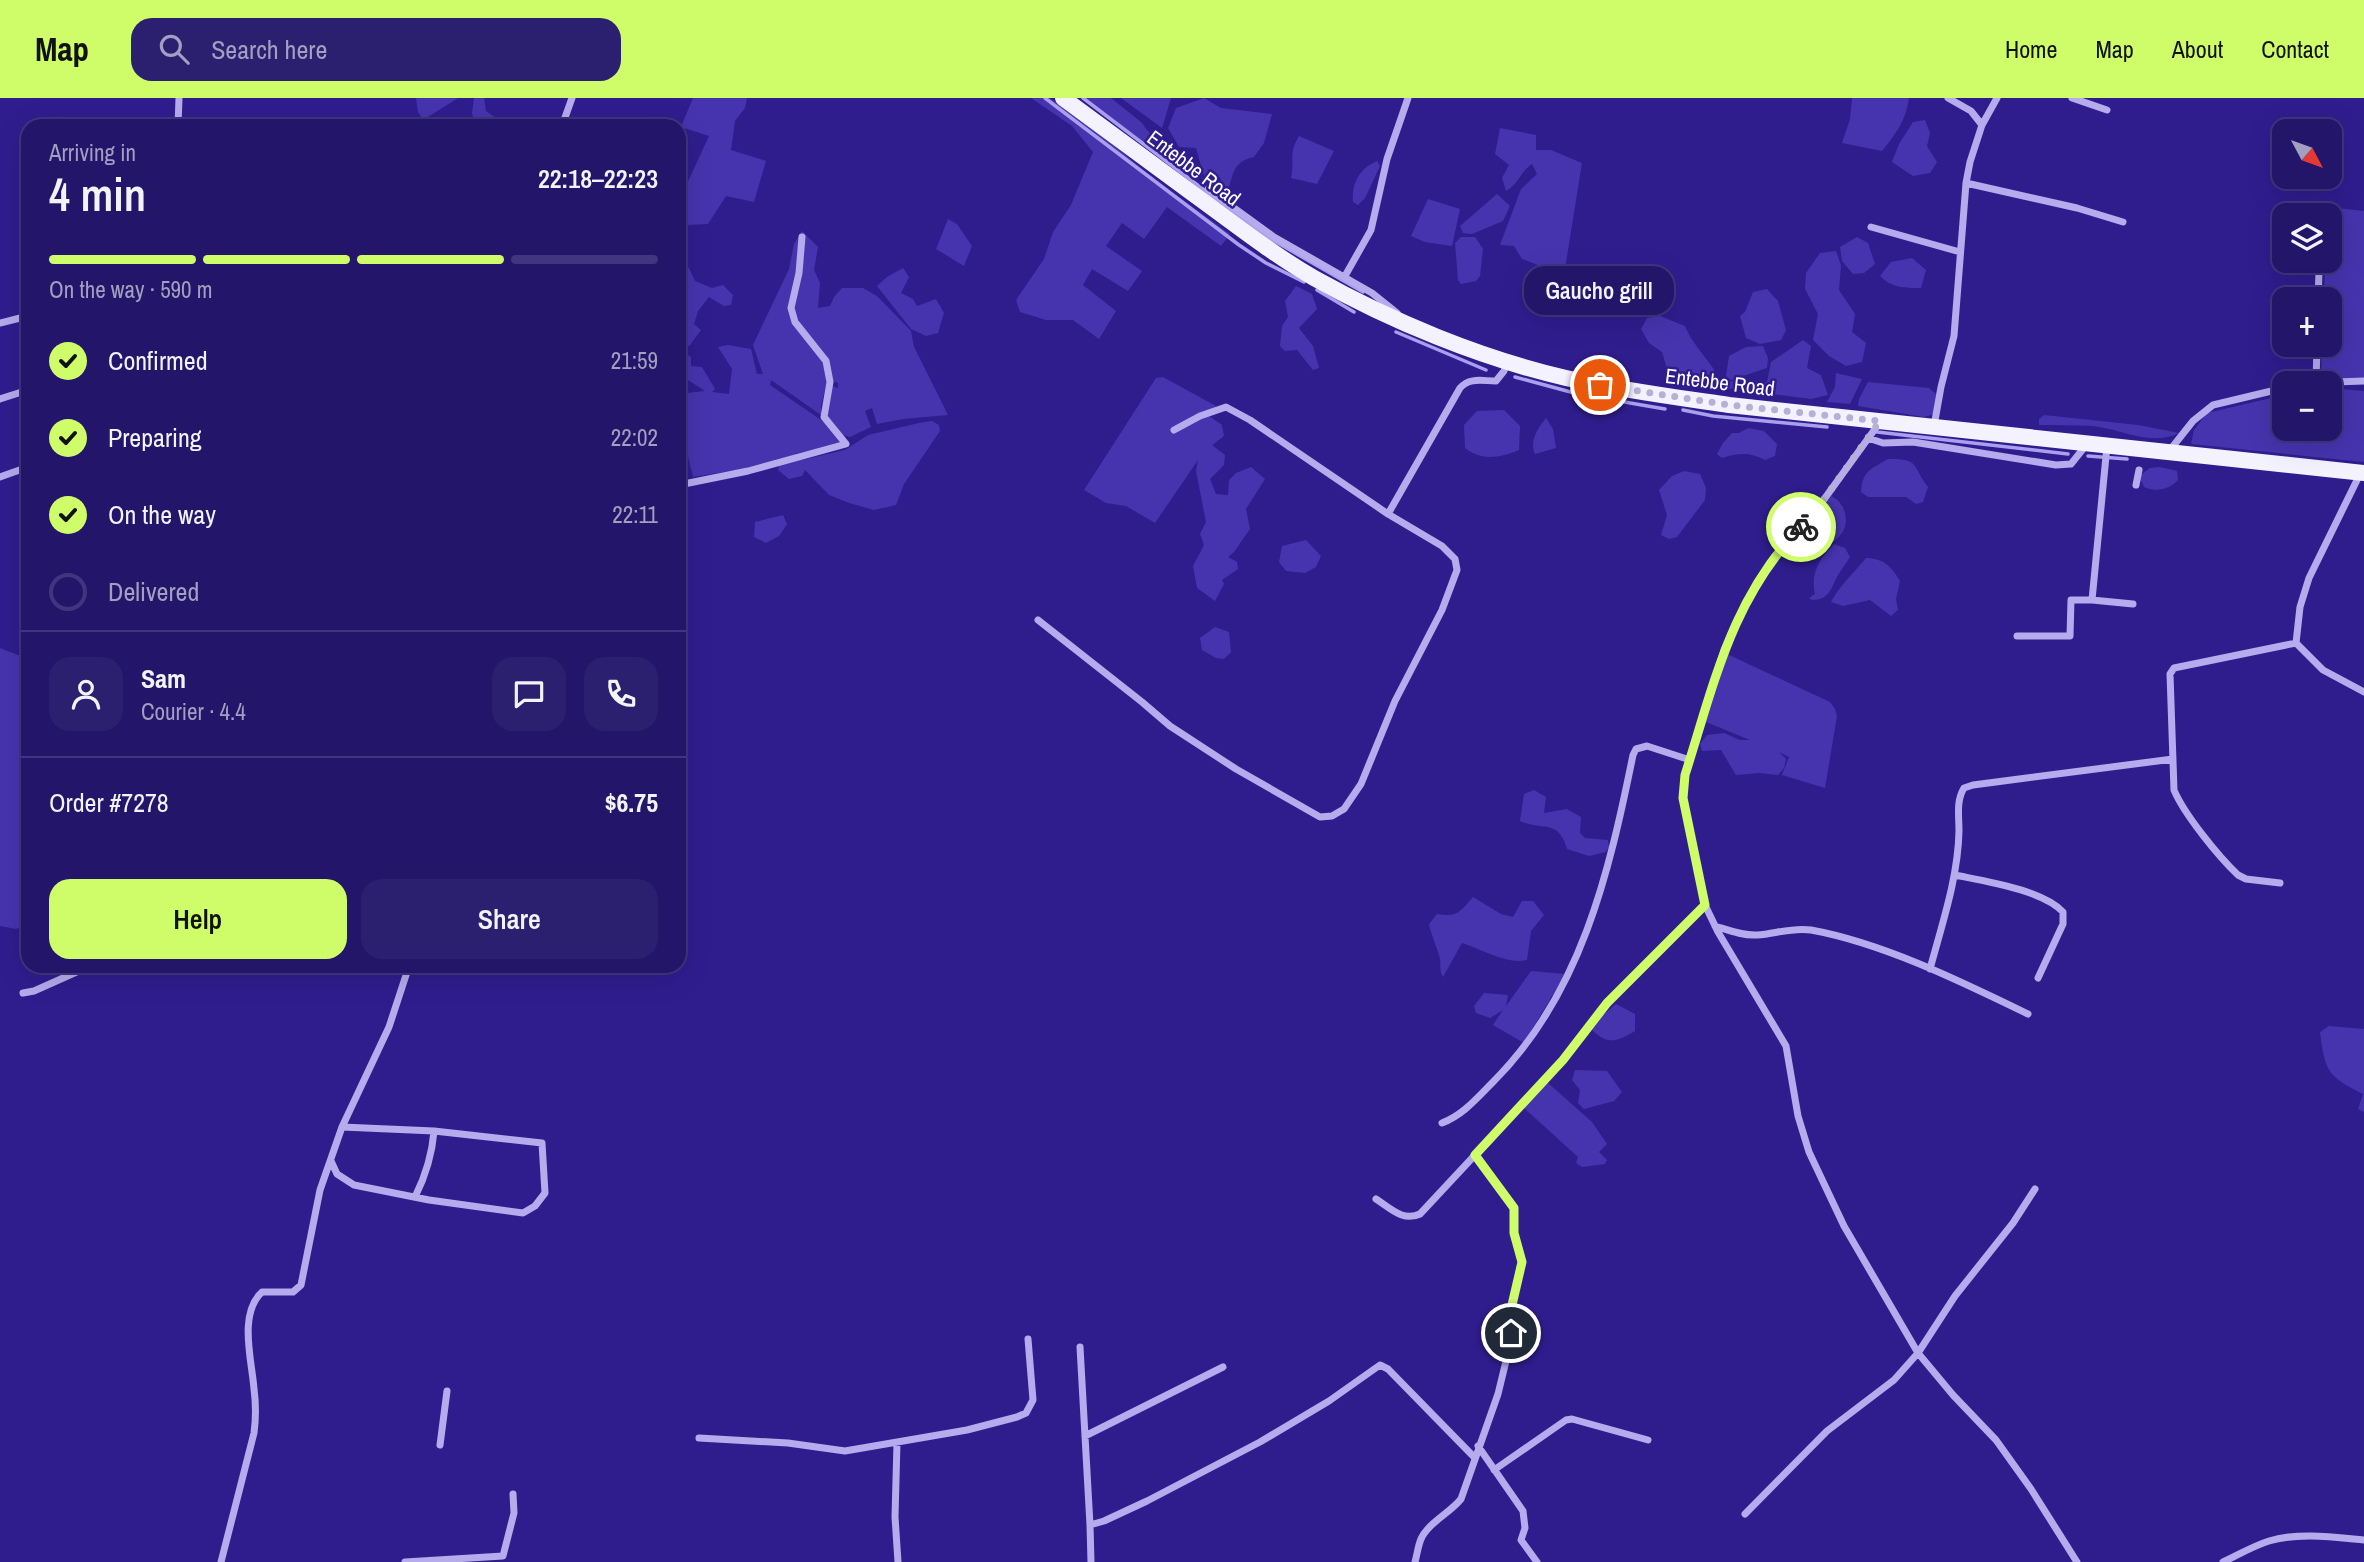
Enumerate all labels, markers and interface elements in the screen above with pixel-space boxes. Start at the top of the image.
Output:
search box [131,18,621,81]
text: Map [35,27,89,71]
icon: search [155,30,193,68]
text: Search here [211,32,327,67]
text: Home [2005,33,2057,65]
text: Map [2095,33,2134,65]
text: About [2172,33,2223,65]
text: Contact [2261,33,2329,65]
north arrow [2272,119,2342,189]
map controls [2272,119,2342,441]
street label: Entebbe Road [1141,123,1247,213]
text: Arriving in [49,137,136,168]
text: 22:18–22:23 [538,161,658,196]
text: 4 min [49,163,146,225]
button: layers [2272,203,2342,273]
callout: Gaucho grill [1525,266,1675,315]
text: On the way · 590 m [49,274,213,305]
text: Gaucho grill [1545,275,1653,306]
button: + [2272,287,2342,357]
icon: check [49,342,87,380]
text: Confirmed [108,343,208,378]
text: 21:59 [611,345,658,376]
pin [1570,355,1630,415]
street label: Entebbe Road [1664,361,1776,403]
icon: bag [1581,366,1619,404]
button: − [2272,371,2342,441]
icon: check [49,419,87,457]
text: Preparing [108,420,202,455]
text: 22:02 [611,422,658,453]
courier [1766,492,1836,562]
icon: check [49,496,87,534]
text: On the way [108,497,216,532]
text: 22:11 [612,499,658,530]
icon: bike [1782,508,1820,546]
text: Delivered [108,574,199,609]
button: person [49,657,123,731]
button: chat [492,657,566,731]
button: phone [584,657,658,731]
text: Sam [141,661,186,696]
text: Courier · 4.4 [141,696,246,727]
text: Order #7278 [49,785,169,820]
text: $6.75 [605,785,658,820]
button: Help [49,879,347,959]
button: Share [361,879,658,959]
pin [1481,1303,1541,1363]
icon: home [1492,1314,1530,1352]

